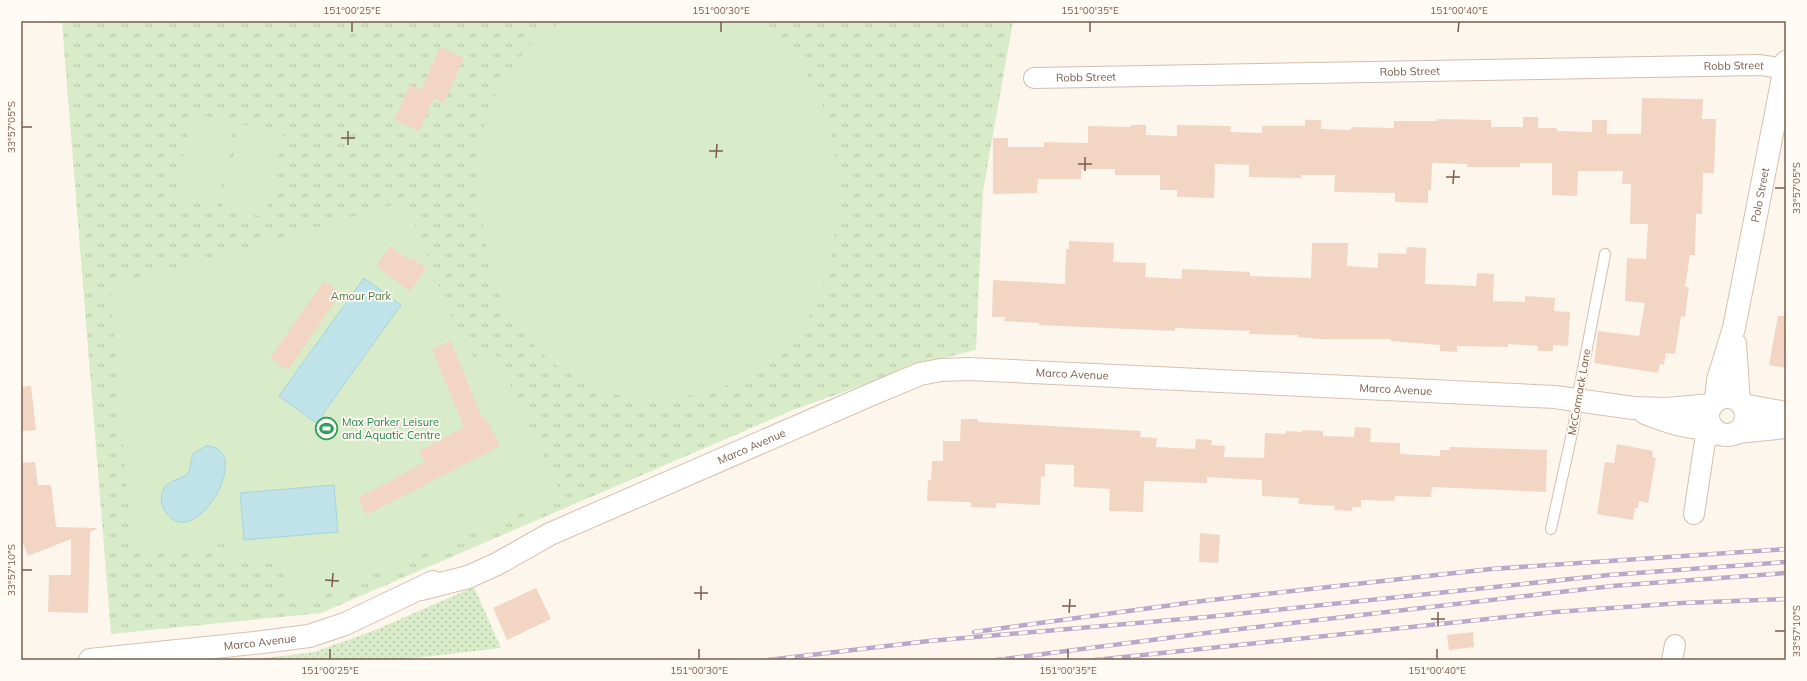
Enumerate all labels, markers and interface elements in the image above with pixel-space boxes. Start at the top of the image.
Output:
text: 151°00'25"E [323,4,381,17]
text: 151°00'30"E [692,4,750,17]
text: 151°00'35"E [1061,4,1119,17]
text: 151°00'40"E [1430,4,1488,17]
street label: Robb Street [1704,58,1765,73]
street label: Robb Street [1380,64,1440,79]
street label: Robb Street [1056,70,1116,85]
text: 33°57'05"S [5,101,18,153]
text: 33°57'05"S [1790,162,1803,214]
street label: Polo Street [1748,166,1772,224]
park label: Amour Park [331,289,392,303]
street label: McCormack Lane [1565,348,1593,436]
street label: Marco Avenue [1035,365,1109,383]
street label: Marco Avenue [1359,381,1433,398]
sports icon: Max Parker Leisure and Aquatic Centre [313,415,339,441]
place label: Max Parker Leisure and Aquatic Centre [342,415,440,442]
street label: Marco Avenue [715,425,788,467]
text: 33°57'10"S [5,544,18,596]
text: 33°57'10"S [1790,605,1803,657]
street label: Marco Avenue [223,631,297,653]
text: 151°00'25"E [301,664,359,677]
text: 151°00'30"E [670,664,728,677]
text: 151°00'35"E [1039,664,1097,677]
text: 151°00'40"E [1408,664,1466,677]

